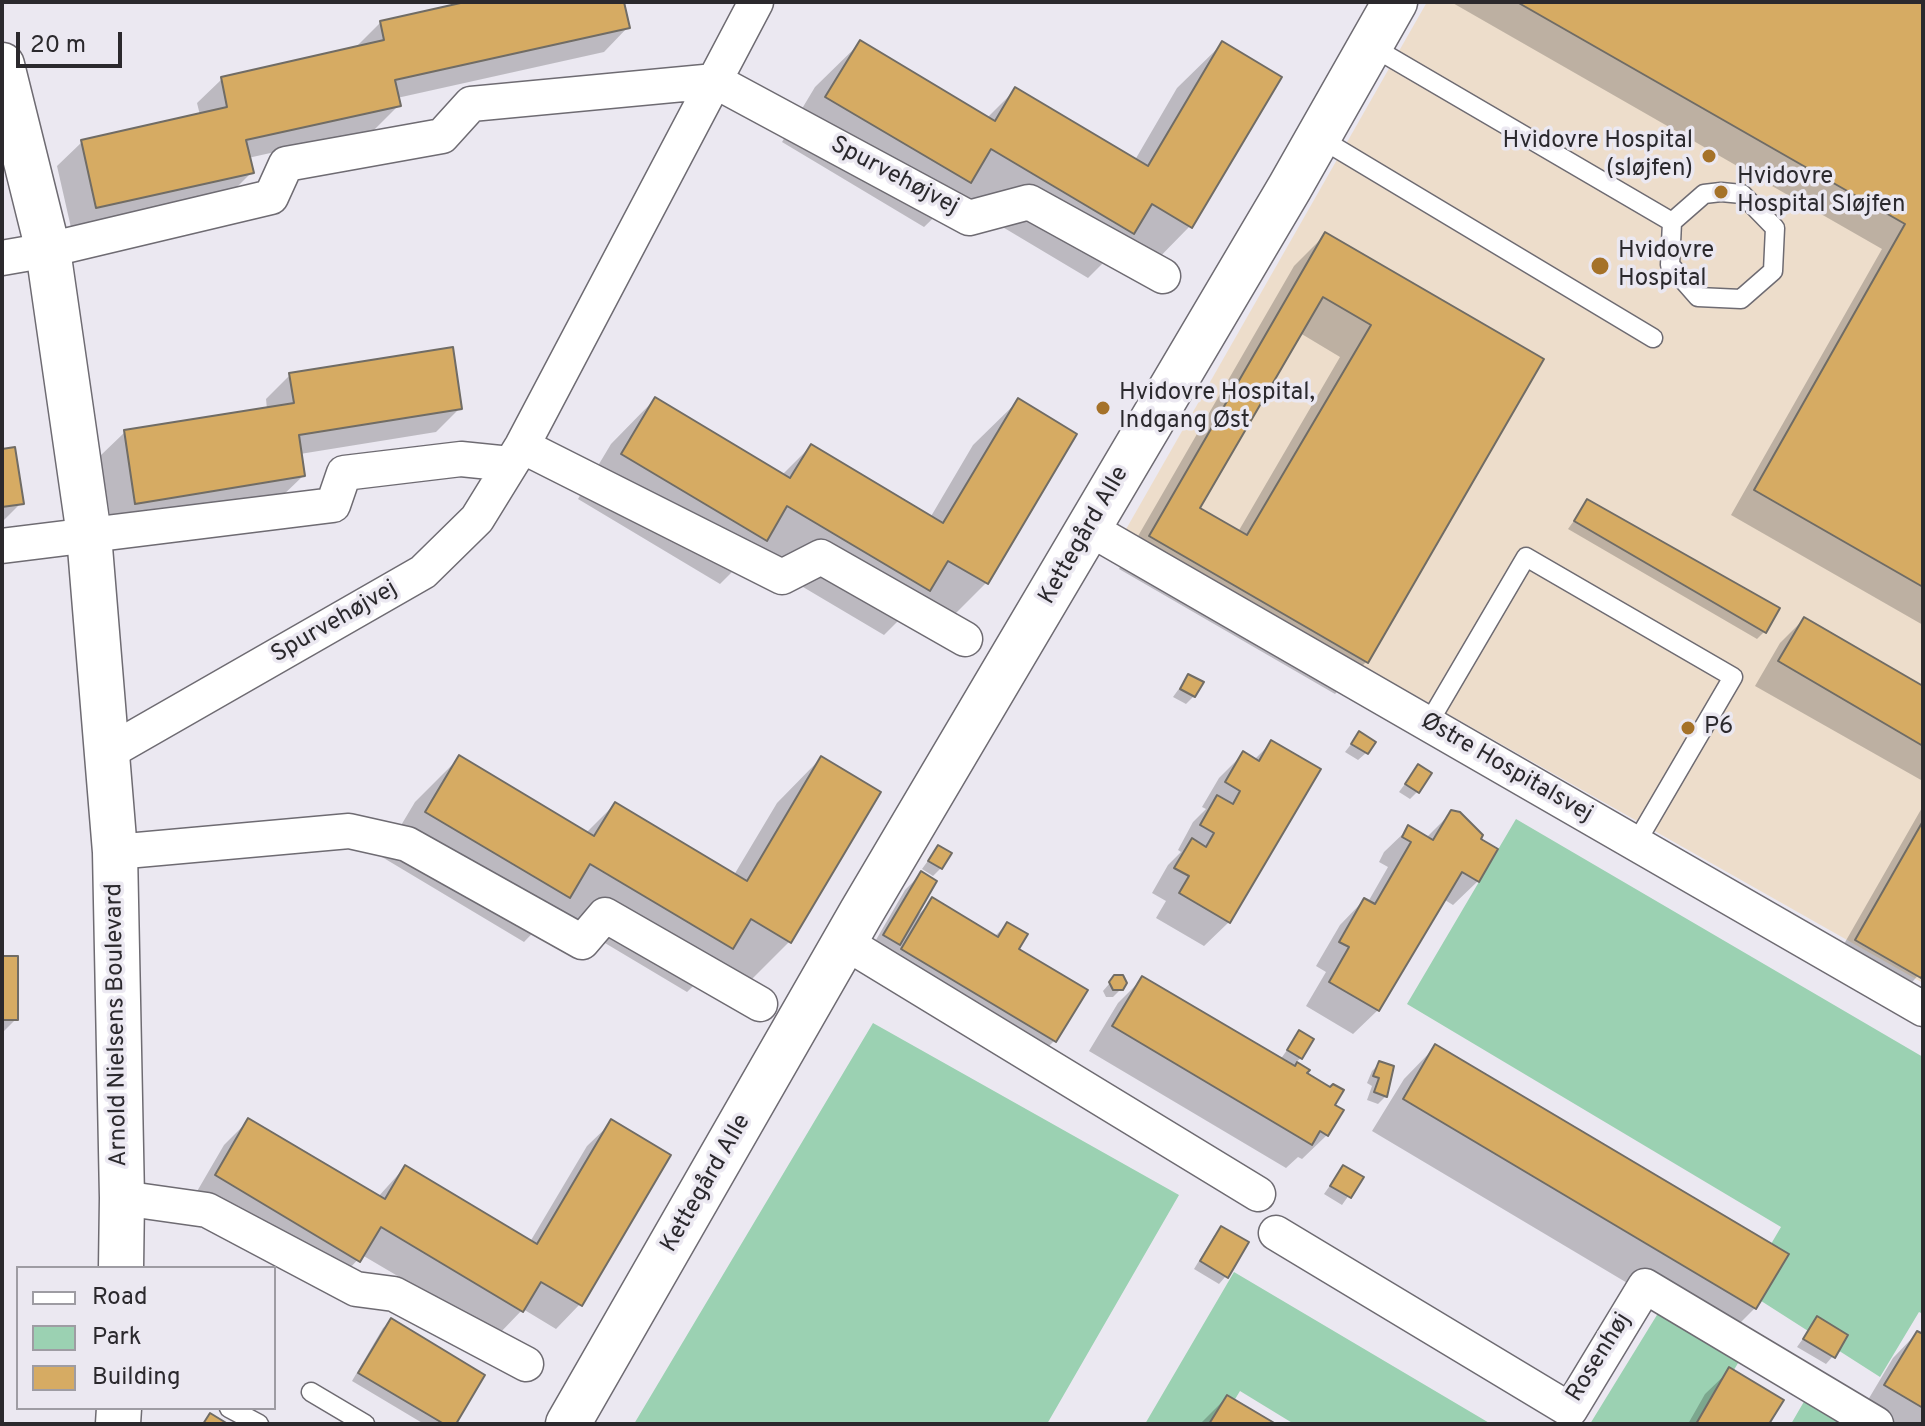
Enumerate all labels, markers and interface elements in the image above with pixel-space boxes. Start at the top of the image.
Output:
scale bar [20,16,126,66]
text: 20 m [30,31,86,61]
place label: Hvidovre Hospital (sløjfen) [1503,128,1693,184]
street label: Spurvehøjvej [825,131,963,223]
marker: Hvidovre Hospital (sløjfen) [1700,147,1718,165]
place label: Hvidovre Hospital Sløjfen [1737,164,1906,220]
marker: Hvidovre Hospital Sløjfen [1712,183,1730,201]
place label: Hvidovre Hospital [1618,238,1714,294]
marker: Hvidovre Hospital [1589,255,1611,277]
place label: Hvidovre Hospital, Indgang Øst [1119,380,1315,436]
marker: Hvidovre Hospital, Indgang Øst [1094,399,1112,417]
street label: Kettegård Alle [1034,462,1136,610]
street label: Spurvehøjvej [267,575,403,671]
street label: Østre Hospitalsvej [1415,708,1597,830]
place label: P6 [1704,714,1733,742]
marker: P6 [1679,719,1697,737]
street label: Arnold Nielsens Boulevard [101,883,135,1167]
street label: Kettegård Alle [656,1110,758,1258]
legend [16,1266,276,1410]
text: Road [92,1283,148,1313]
street label: Rosenhøj [1561,1308,1639,1408]
text: Park [92,1323,142,1353]
text: Building [92,1363,181,1393]

